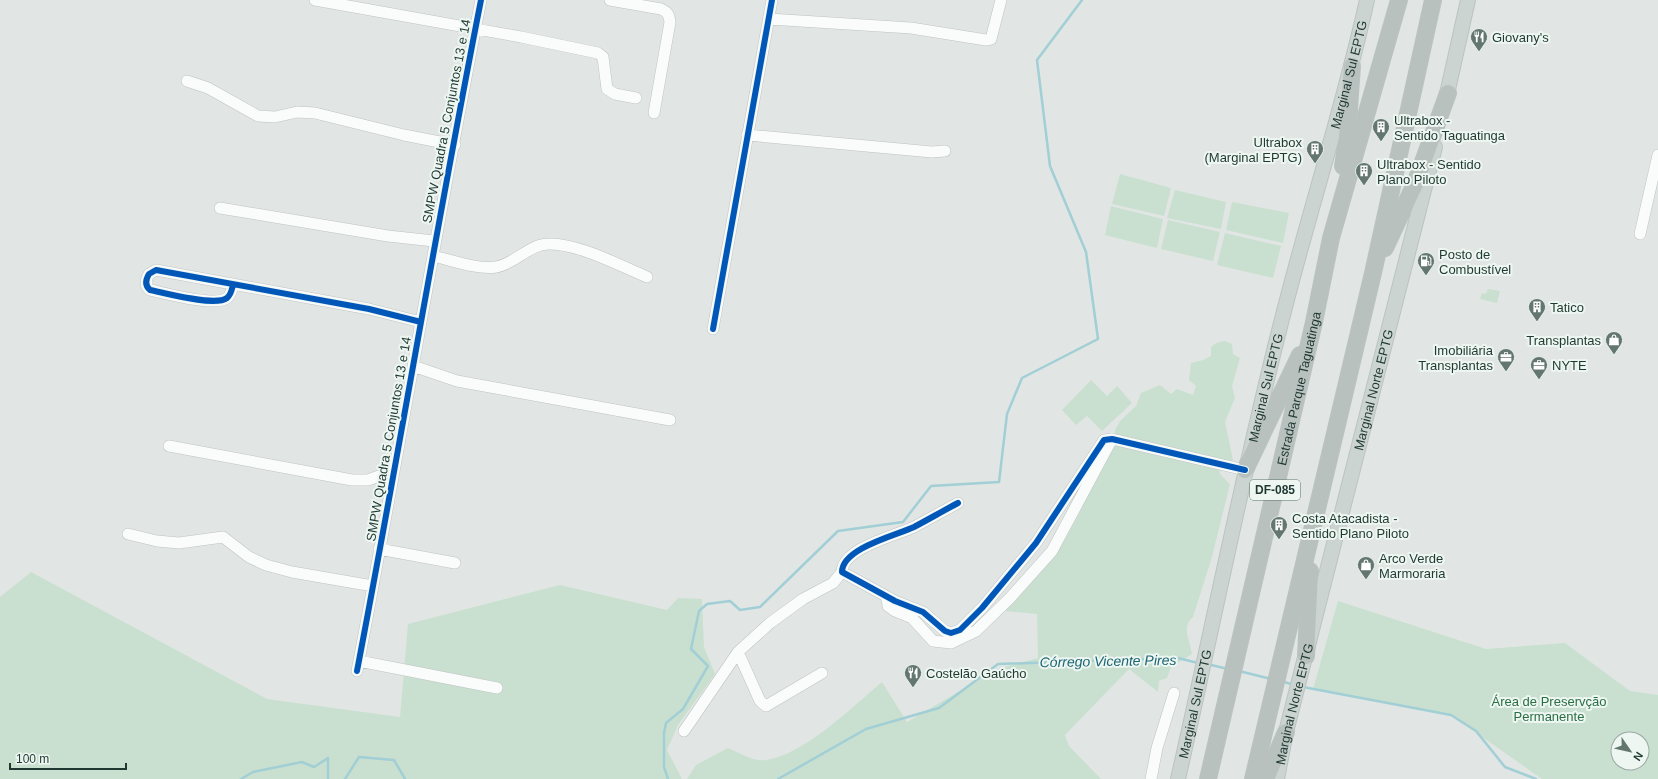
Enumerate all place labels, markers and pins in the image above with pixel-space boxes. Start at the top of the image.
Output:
restaurant icon: Giovany's [1469,27,1489,52]
place label: Giovany's [1492,30,1549,45]
place label: Ultrabox - Sentido Taguatinga [1394,113,1506,143]
building icon: Ultrabox - Sentido Taguatinga [1371,117,1391,142]
place label: Ultrabox (Marginal EPTG) [1204,135,1302,165]
building icon: Ultrabox (Marginal EPTG) [1305,139,1325,164]
place label: Ultrabox - Sentido Plano Piloto [1377,157,1481,187]
building icon: Ultrabox - Sentido Plano Piloto [1354,161,1374,186]
place label: Posto de Combustível [1439,247,1511,277]
fuel station icon: Posto de Combustível [1416,251,1436,276]
building icon: Tatico [1527,297,1547,322]
place label: Tatico [1550,300,1584,315]
shop icon: Transplantas [1604,330,1624,355]
place label: Transplantas [1526,333,1601,348]
place label: Imobiliária Transplantas [1418,343,1494,373]
office icon: Imobiliária Transplantas [1496,347,1516,372]
office icon: NYTE [1529,355,1549,380]
place label: NYTE [1552,358,1587,373]
place label: Costa Atacadista - Sentido Plano Piloto [1292,511,1409,541]
building icon: Costa Atacadista - Sentido Plano Piloto [1269,515,1289,540]
place label: Arco Verde Marmoraria [1379,551,1446,581]
shop icon: Arco Verde Marmoraria [1356,555,1376,580]
restaurant icon: Costelão Gaúcho [903,663,923,688]
place label: Costelão Gaúcho [926,666,1026,681]

